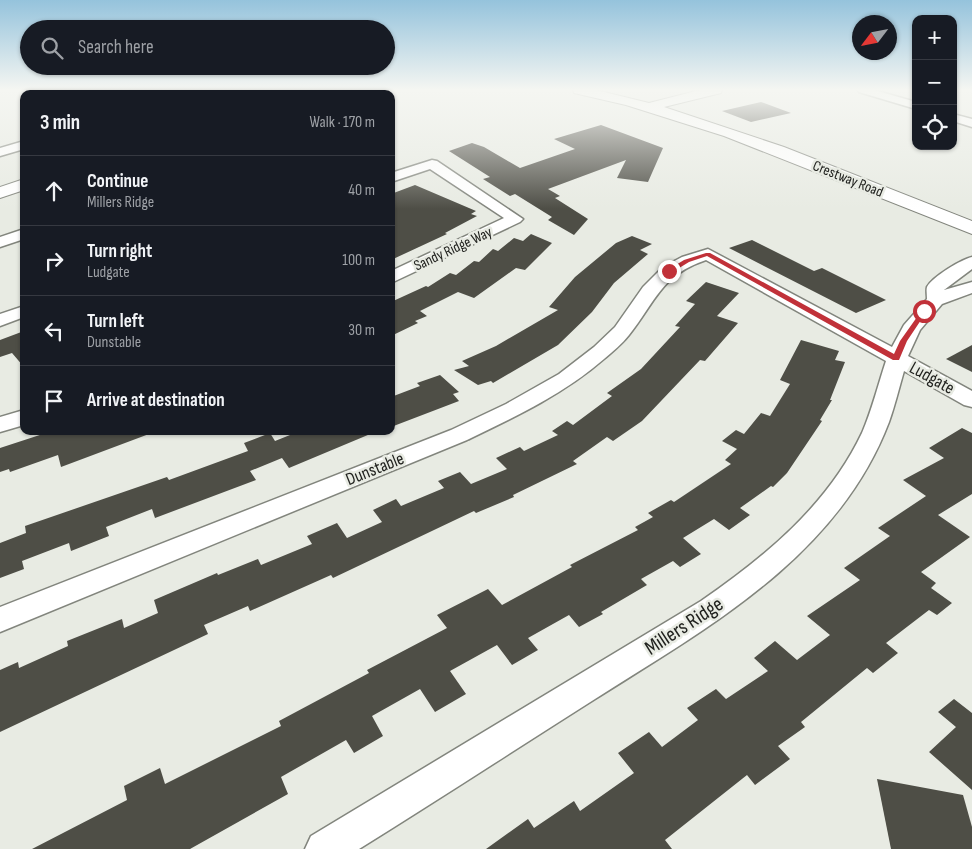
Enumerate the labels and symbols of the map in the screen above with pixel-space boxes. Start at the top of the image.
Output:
north arrow [852,15,897,60]
street label: Crestway Road [810,156,886,202]
street label: Sandy Ridge Way [411,223,495,275]
route end [658,260,681,283]
route start [913,300,936,323]
street label: Ludgate [906,357,958,399]
street label: Dunstable [343,448,407,490]
street label: Millers Ridge [640,591,728,661]

